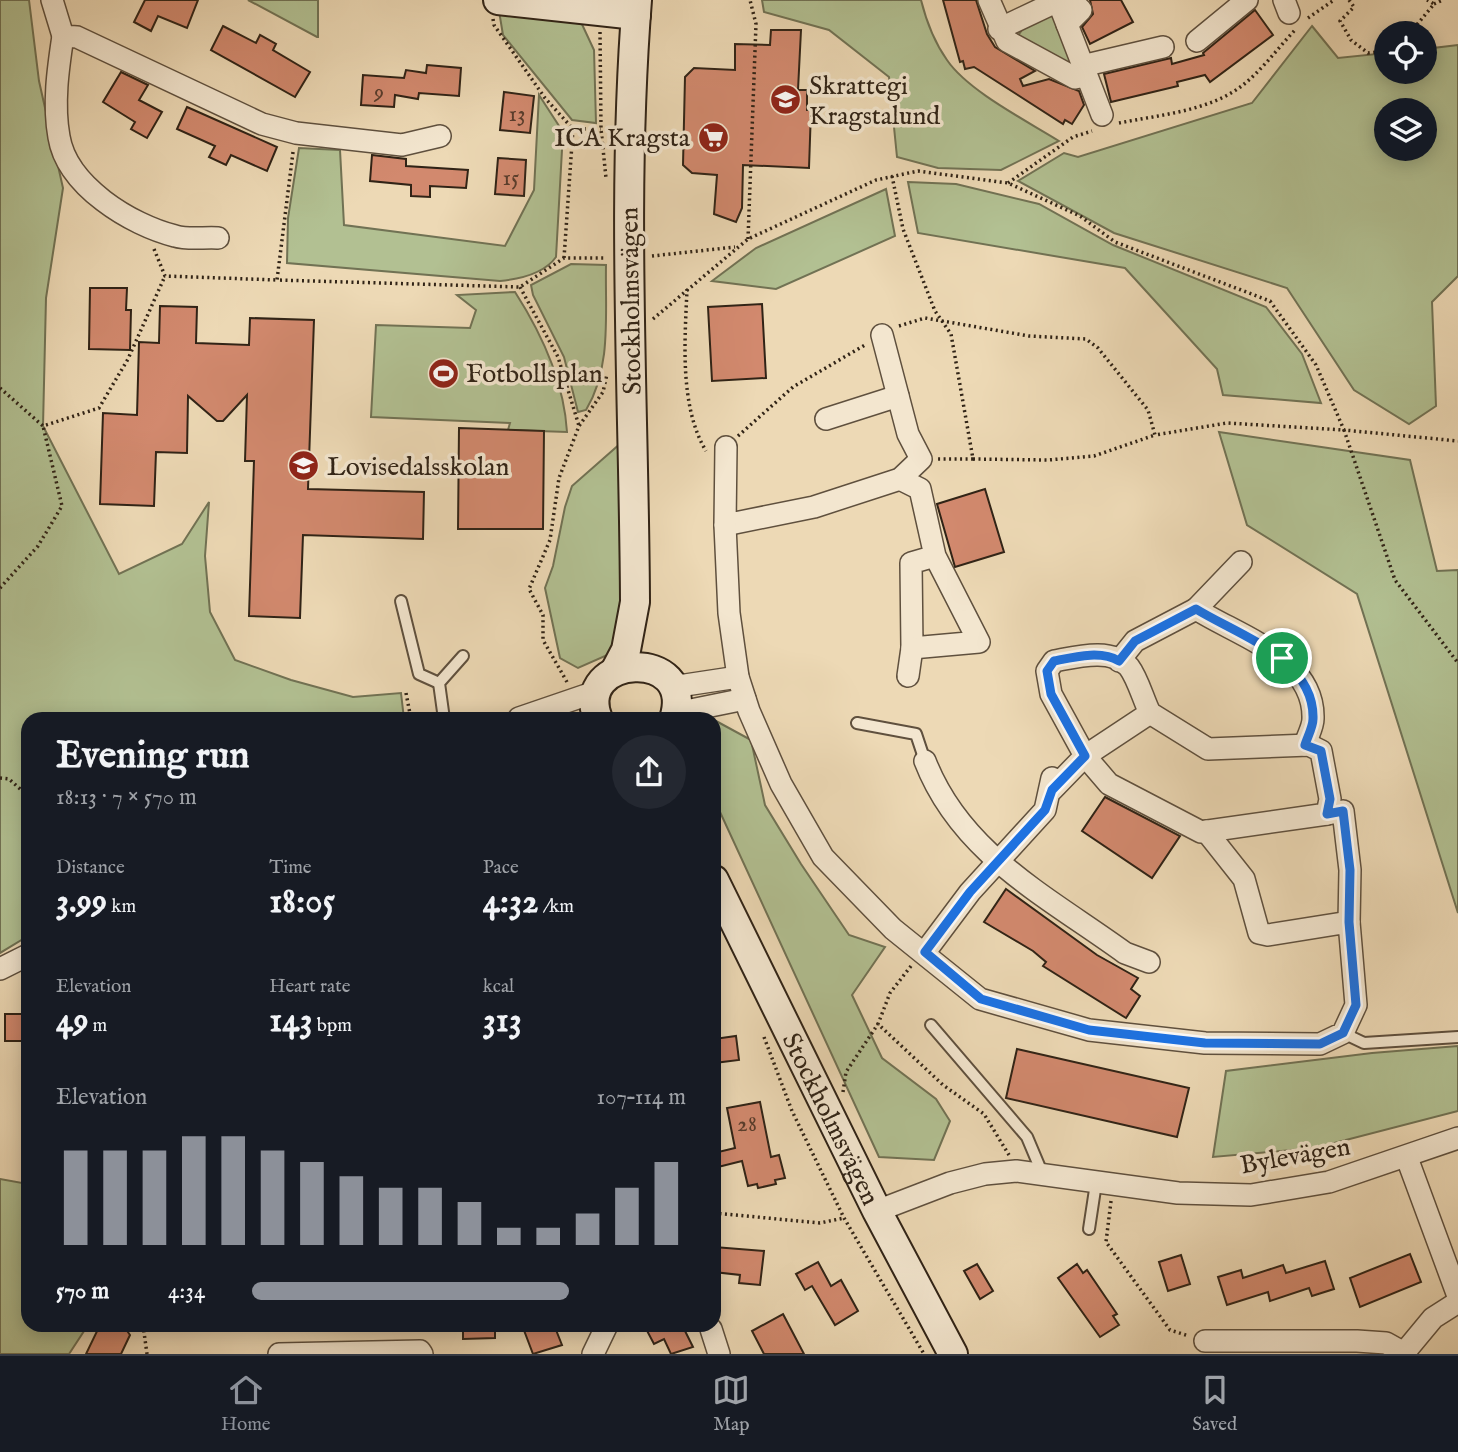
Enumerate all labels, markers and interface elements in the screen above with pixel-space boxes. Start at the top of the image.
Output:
map controls [1374,21,1437,161]
button: locate [1374,21,1437,84]
place label: Skrattegi Kragstalund [809,70,940,133]
house number: 9 [373,78,384,107]
school or university icon: Skrattegi Kragstalund [769,83,803,117]
button: layers [1374,98,1437,161]
house number: 13 [508,100,526,129]
supermarket icon: ICA Kragsta [696,120,730,154]
place label: ICA Kragsta [554,122,691,155]
house number: 15 [503,164,519,193]
street label: Stockholmsvägen [613,207,650,395]
sports icon: Fotbollsplan [426,356,460,390]
place label: Fotbollsplan [466,358,603,391]
school or university icon: Lovisedalsskolan [287,449,321,483]
place label: Lovisedalsskolan [327,451,510,484]
pin [1252,628,1312,688]
icon: arrive [1263,639,1301,677]
text: Evening run [56,733,250,781]
button: share [612,735,686,809]
text: 18:13 · 7 × 570 m [56,783,197,812]
text: Distance [56,856,125,880]
text: Time [269,856,312,880]
text: Pace [483,856,519,880]
text: 3.99 [56,880,107,925]
text: 18:05 [269,880,335,925]
text: 4:32 [483,880,539,925]
text: km [107,895,136,919]
text: /km [539,895,574,919]
text: Elevation [56,975,131,999]
text: Heart rate [269,975,350,999]
text: kcal [483,975,514,999]
text: 49 [56,999,88,1044]
text: 143 [269,999,313,1044]
text: 313 [483,999,522,1044]
text: m [88,1014,107,1038]
text: bpm [313,1014,352,1038]
street label: Stockholmsvägen [774,1028,887,1211]
text: Elevation [56,1083,147,1112]
text: 107–114 m [597,1083,686,1112]
house number: 28 [737,1110,757,1139]
street label: Bylevägen [1238,1131,1353,1182]
text: 570 m [56,1277,109,1306]
text: 4:34 [168,1277,205,1306]
tab: Home [221,1371,271,1437]
tab: Map [712,1371,750,1437]
tab: Saved [1192,1371,1237,1437]

